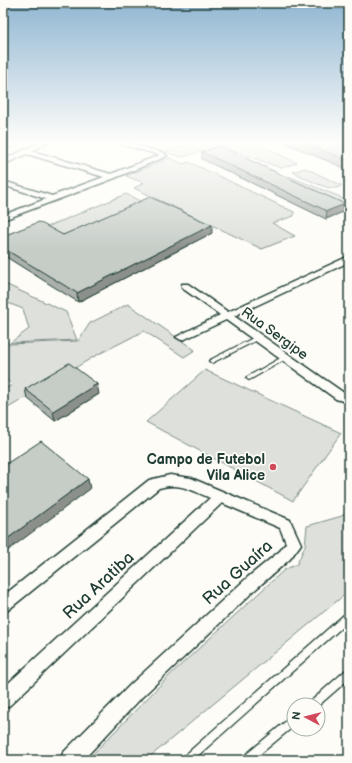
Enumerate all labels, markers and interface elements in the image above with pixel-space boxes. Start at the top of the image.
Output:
street label: Rua Sergipe [238,303,311,363]
place label: Campo de Futebol Vila Alice [147,451,265,484]
marker: Campo de Futebol Vila Alice [268,462,278,472]
street label: Rua Guaíra [199,536,277,609]
street label: Rua Aratiba [59,548,138,624]
north arrow [286,697,326,737]
text: N [290,711,304,721]

